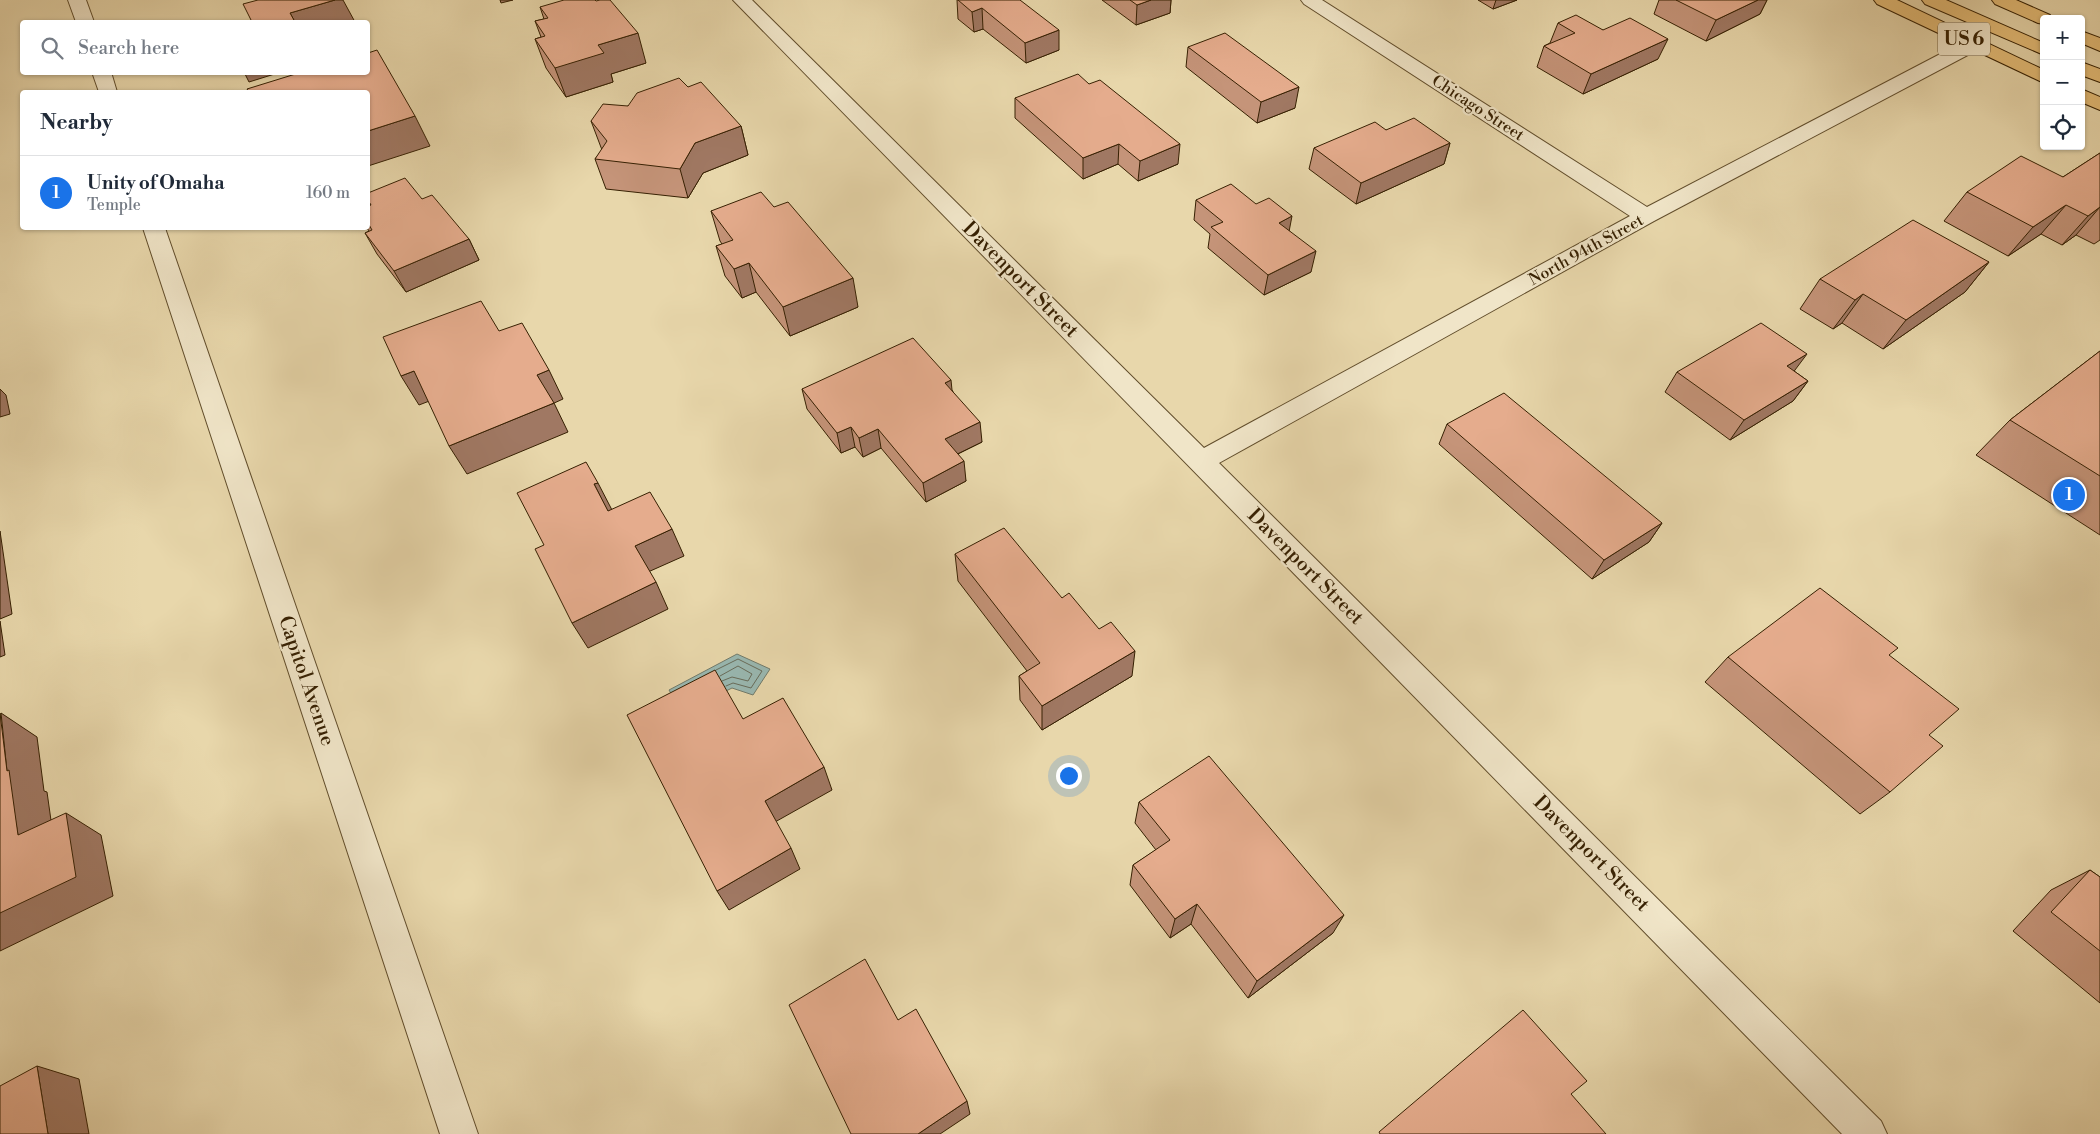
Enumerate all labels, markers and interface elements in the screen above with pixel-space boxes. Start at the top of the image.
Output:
map controls [2040,15,2085,150]
button: + [2040,15,2085,60]
search box [20,20,370,75]
road number: US 6 [1938,22,1990,56]
icon: search [38,34,66,62]
text: Search here [78,36,179,60]
button: − [2040,60,2085,105]
street label: Chicago Street [1428,71,1528,145]
button: locate [2040,105,2085,150]
text: Nearby [40,110,113,136]
text: Unity of Omaha [87,171,225,195]
text: 1 [52,183,60,203]
text: 160 m [306,183,350,203]
text: Temple [87,195,141,215]
street label: North 94th Street [1525,210,1647,290]
street label: Davenport Street [956,216,1084,344]
pin: 1 [2053,476,2085,514]
street label: Davenport Street [1241,503,1369,631]
street label: Capitol Avenue [272,613,340,749]
your location [1056,763,1082,789]
street label: Davenport Street [1527,790,1655,918]

